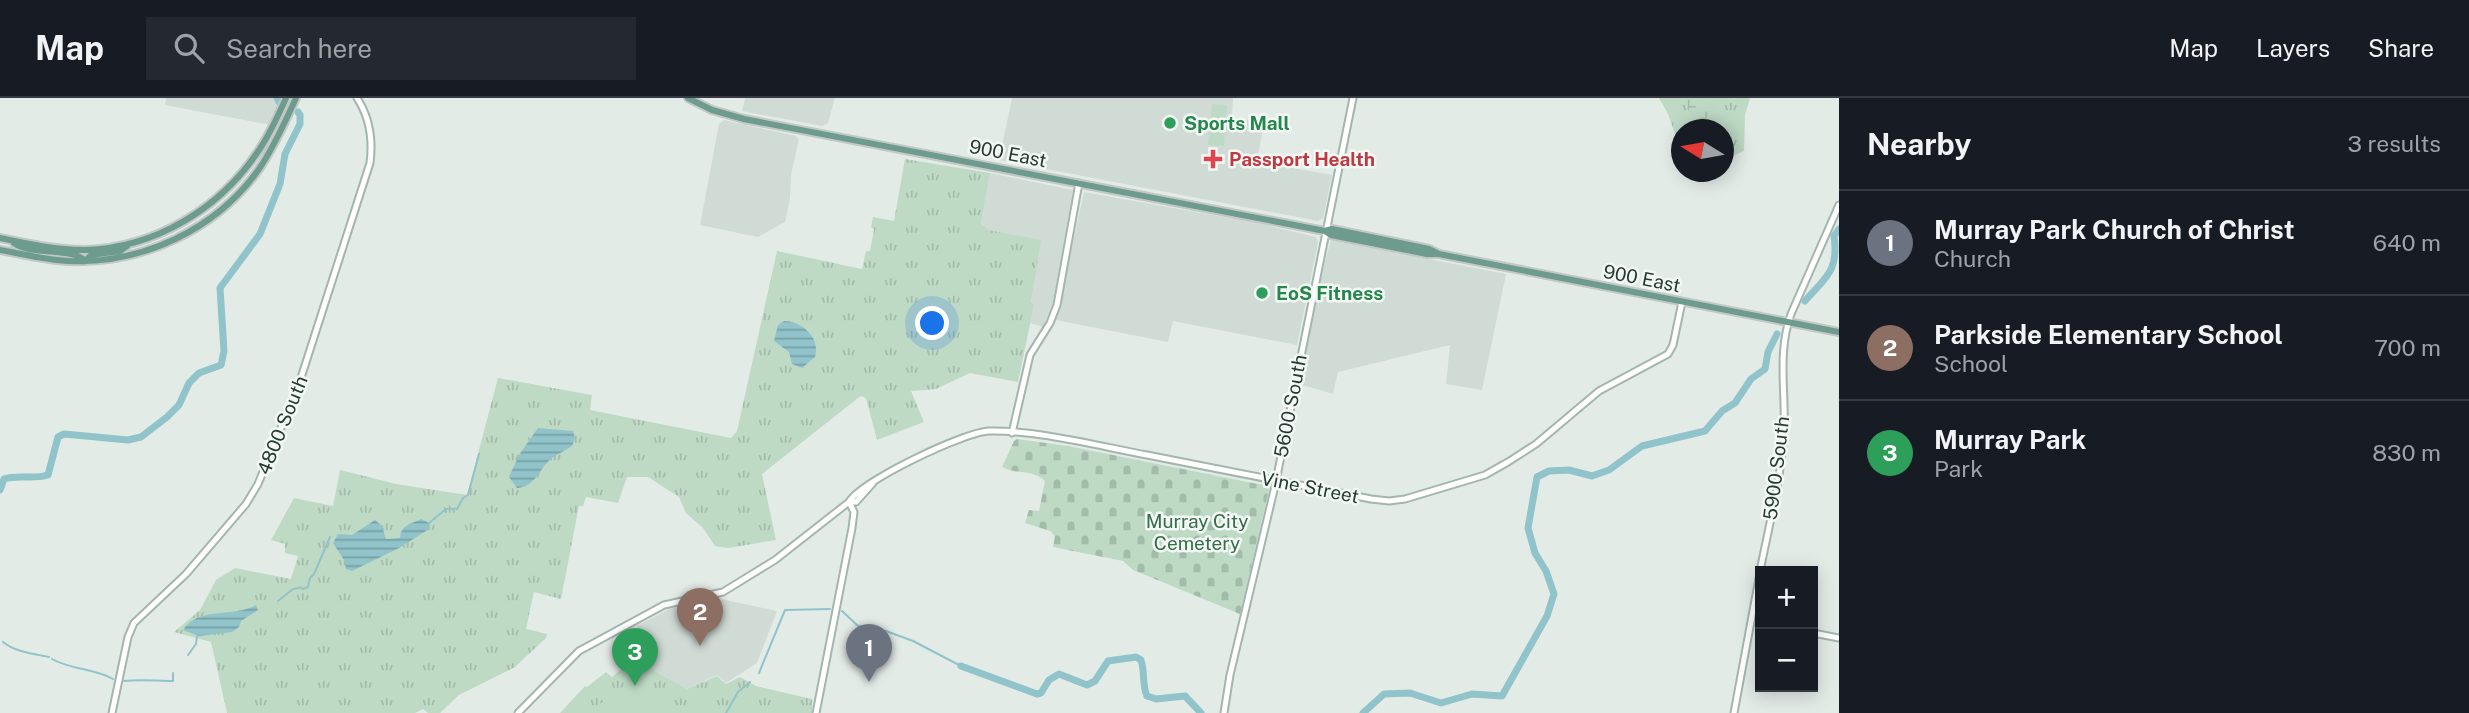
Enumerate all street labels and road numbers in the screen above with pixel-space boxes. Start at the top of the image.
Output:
street label: 900 East [967,135,1049,171]
street label: 900 East [1601,260,1683,296]
street label: 5600 South [1269,353,1311,459]
street label: 4800 South [252,372,312,478]
street label: 5900 South [1759,415,1793,521]
street label: Vine Street [1259,467,1361,507]

